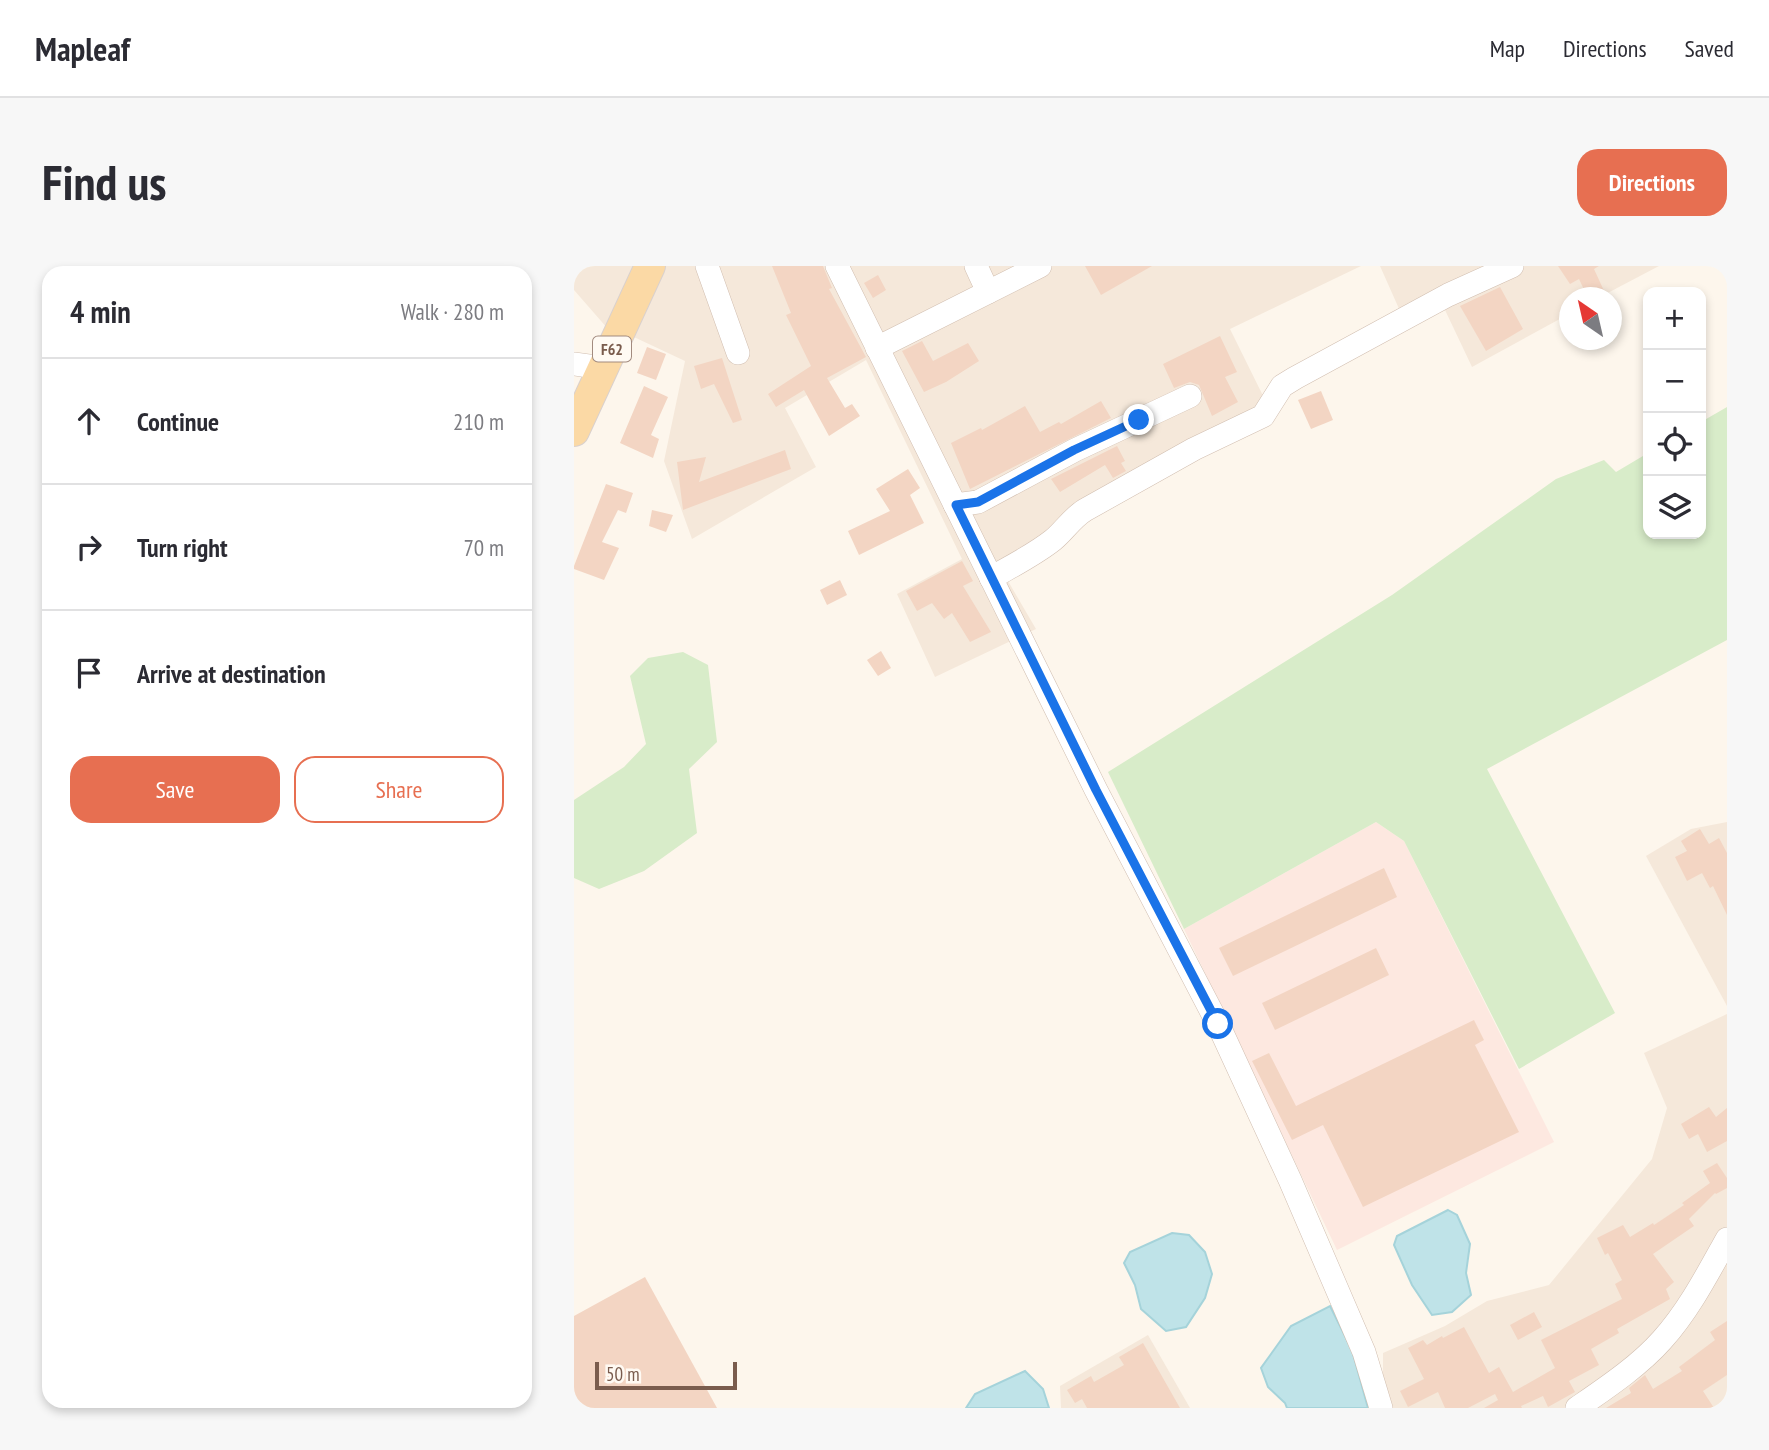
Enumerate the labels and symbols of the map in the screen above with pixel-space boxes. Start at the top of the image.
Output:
north arrow [1559,287,1622,350]
road number: F62 [593,337,631,362]
route end [1123,404,1154,435]
route start [1202,1008,1233,1039]
scale bar [595,1359,737,1391]

